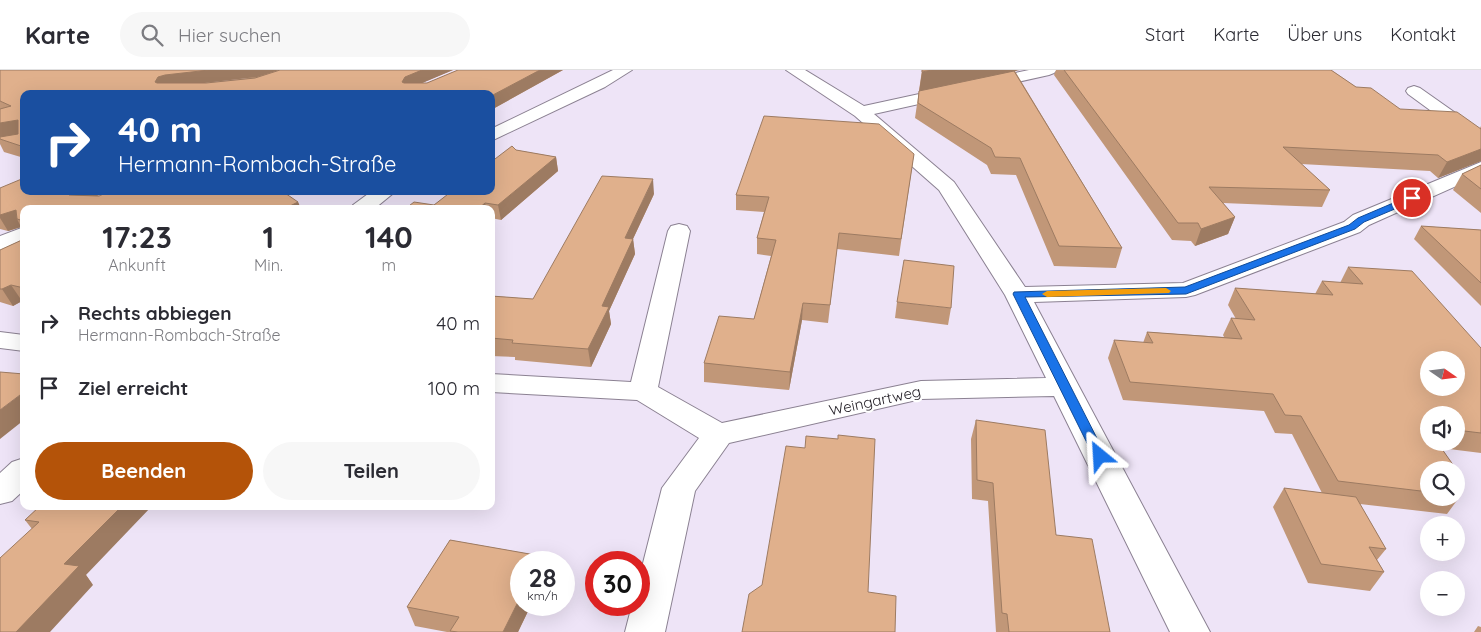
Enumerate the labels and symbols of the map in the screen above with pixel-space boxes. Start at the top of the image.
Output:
pin [1391,177,1433,219]
north arrow [1420,351,1465,396]
street label: Weingartweg [827,381,923,420]
position arrow [1073,429,1125,481]
speed limit sign: 30 [585,551,650,616]

